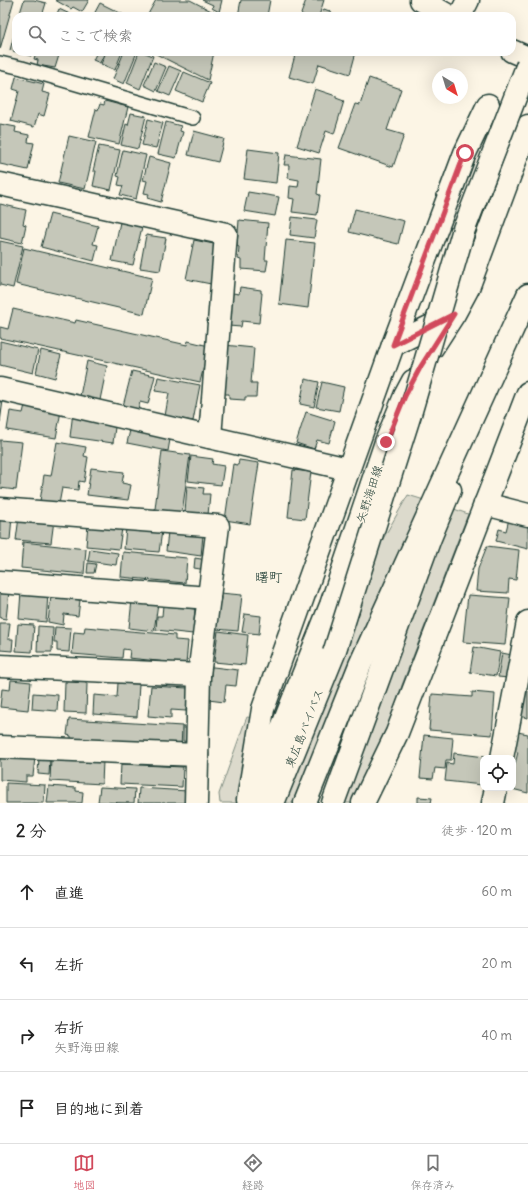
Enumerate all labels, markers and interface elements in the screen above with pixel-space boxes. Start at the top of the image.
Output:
search box [12,12,516,56]
icon: search [26,23,48,45]
text: ここで検索 [58,26,133,45]
north arrow [432,68,468,104]
route start [456,144,474,162]
route end [377,433,395,451]
street label: 矢野海田線 [353,463,385,525]
district label: 曙町 [255,568,283,586]
street label: 東広島バイパス [281,686,327,770]
map controls [480,755,516,791]
button: locate [480,755,516,791]
text: 2 分 [16,820,46,842]
text: 徒歩 · 120 m [442,822,512,839]
icon: ahead [16,881,38,903]
text: 直進 [54,883,84,902]
text: 60 m [481,883,512,900]
icon: left [16,953,38,975]
text: 左折 [54,955,84,974]
text: 20 m [482,955,512,972]
text: 右折 [54,1018,84,1037]
icon: right [16,1025,38,1047]
text: 40 m [481,1027,512,1044]
text: 矢野海田線 [54,1039,119,1056]
icon: arrive [16,1097,38,1119]
text: 目的地に到着 [54,1099,144,1118]
tab: 地図 [73,1152,95,1192]
tab: 経路 [242,1152,264,1192]
tab: 保存済み [411,1152,455,1192]

